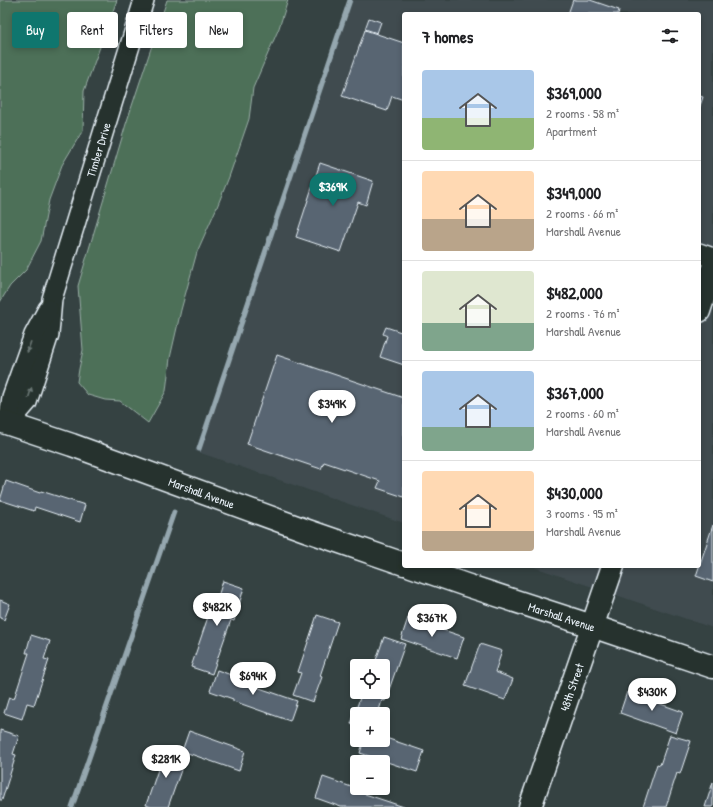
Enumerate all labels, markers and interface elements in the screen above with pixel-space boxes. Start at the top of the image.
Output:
chip: Buy [12,12,59,48]
chip: Rent [67,12,118,48]
chip: Filters [126,12,187,48]
chip: New [195,12,243,48]
text: 7 homes [422,25,473,48]
icon: filters [659,25,681,47]
text: $369,000 [546,81,602,104]
icon: home [454,86,502,134]
text: 2 rooms · 58 m² [546,104,619,122]
street label: Timber Drive [82,120,114,179]
text: Apartment [546,122,597,140]
pin: $369K [305,173,361,207]
text: $369K [318,177,348,195]
text: $349,000 [546,181,601,204]
icon: home [454,187,502,235]
text: 2 rooms · 66 m² [546,204,618,222]
text: Marshall Avenue [546,222,621,240]
text: $482,000 [546,281,603,304]
icon: home [454,287,502,335]
text: 2 rooms · 76 m² [546,304,619,322]
text: Marshall Avenue [546,322,621,340]
one-way arrow [26,341,32,353]
text: $367,000 [546,381,604,404]
one-way arrow [28,386,34,398]
icon: home [454,387,502,435]
pin: $349K [304,390,360,424]
text: $349K [318,394,346,412]
text: 2 rooms · 60 m² [546,404,619,422]
text: Marshall Avenue [546,422,621,440]
street label: Marshall Avenue [166,472,237,512]
text: $430,000 [546,481,603,504]
icon: home [454,487,502,535]
text: 3 rooms · 95 m² [546,504,618,522]
text: Marshall Avenue [546,522,621,540]
pin: $482K [189,593,245,627]
text: $482K [202,597,232,615]
street label: Marshall Avenue [526,597,598,635]
pin: $367K [404,604,460,638]
text: $367K [417,608,447,626]
map controls [350,659,390,795]
button: locate [350,659,390,699]
street label: 48th Street [555,660,588,713]
pin: $694K [225,662,281,696]
text: $694K [239,666,267,684]
pin: $430K [624,678,680,712]
text: $430K [637,682,667,700]
button: + [350,707,390,747]
pin: $281K [138,745,194,779]
text: $281K [151,749,181,767]
button: − [350,755,390,795]

